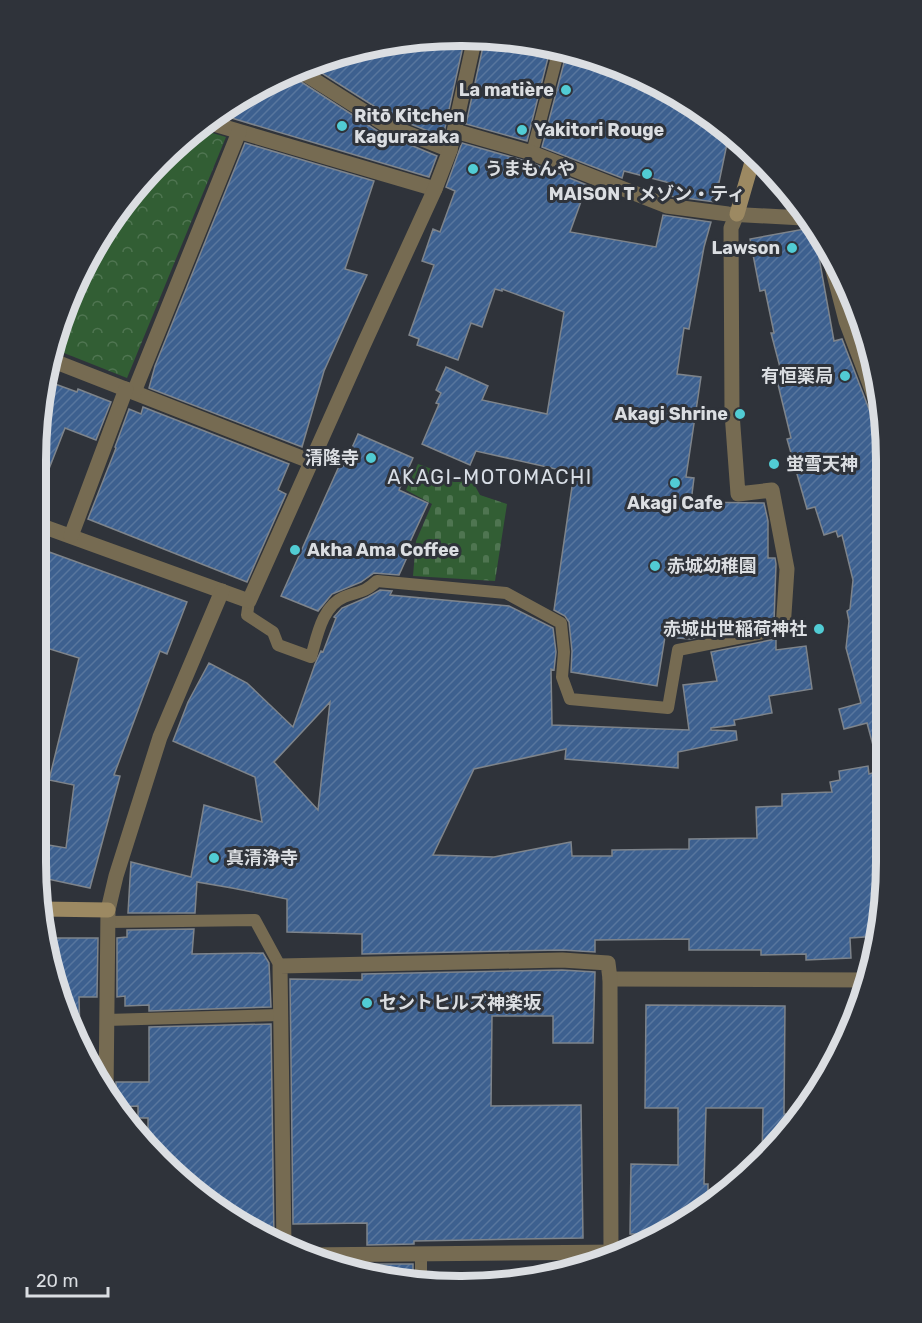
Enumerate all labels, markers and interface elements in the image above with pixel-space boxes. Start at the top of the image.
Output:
place label: La matière [459,79,554,101]
marker: La matière [559,83,573,97]
place label: Ritō Kitchen Kagurazaka [354,105,465,148]
marker: Ritō Kitchen Kagurazaka [335,119,349,133]
place label: Yakitori Rouge [534,119,665,141]
marker: Yakitori Rouge [515,123,529,137]
place label: うまもんや [485,158,575,180]
marker: うまもんや [466,162,480,176]
marker: MAISON T メゾン・ティ [640,167,654,181]
place label: MAISON T メゾン・ティ [549,183,745,205]
place label: Lawson [711,237,780,259]
marker: Lawson [785,241,799,255]
place label: 有恒薬局 [761,365,833,387]
marker: 有恒薬局 [838,369,852,383]
place label: Akagi Shrine [615,403,728,425]
marker: Akagi Shrine [733,407,747,421]
place label: 清隆寺 [305,447,359,469]
marker: 清隆寺 [364,451,378,465]
place label: 蛍雪天神 [786,453,858,475]
marker: 蛍雪天神 [767,457,781,471]
district label: AKAGI-MOTOMACHI [387,465,593,489]
marker: Akagi Cafe [668,476,682,490]
place label: Akagi Cafe [627,492,723,514]
place label: Akha Ama Coffee [307,539,460,561]
marker: Akha Ama Coffee [288,543,302,557]
place label: 赤城幼稚園 [667,555,757,577]
marker: 赤城幼稚園 [648,559,662,573]
place label: 赤城出世稲荷神社 [663,618,807,640]
marker: 赤城出世稲荷神社 [812,622,826,636]
place label: 真清浄寺 [226,847,298,869]
marker: 真清浄寺 [207,851,221,865]
place label: セントヒルズ神楽坂 [379,992,542,1014]
marker: セントヒルズ神楽坂 [360,996,374,1010]
scale bar [27,1260,108,1298]
text: 20 m [36,1270,78,1292]

